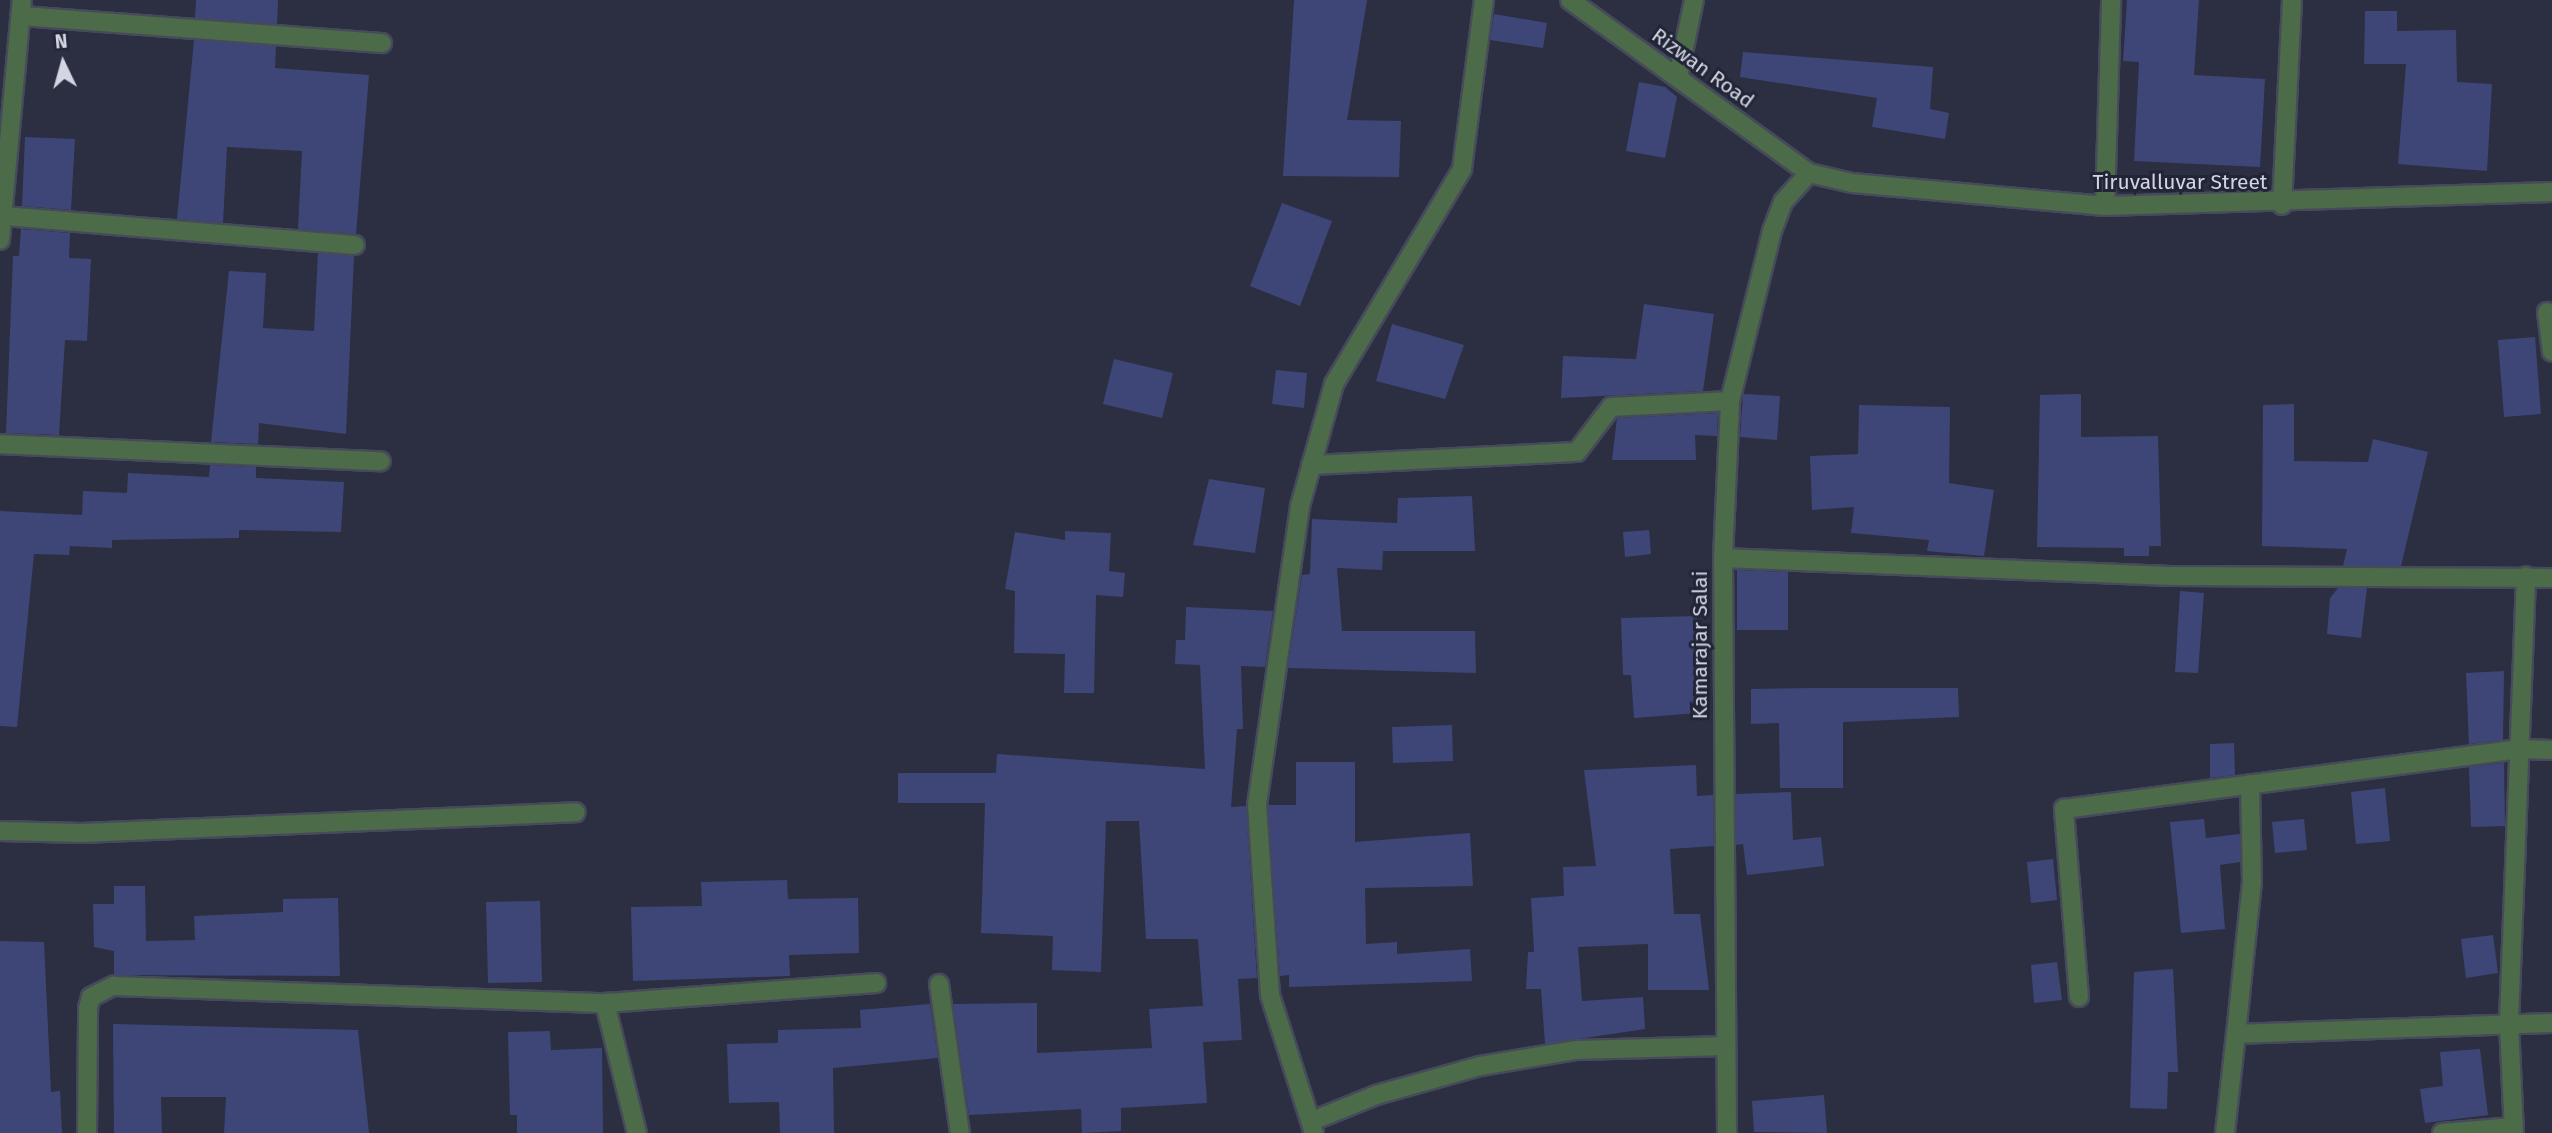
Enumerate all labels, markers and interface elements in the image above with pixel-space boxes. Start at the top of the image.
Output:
street label: Rizwan Road [1647,22,1759,114]
north arrow [28,28,98,98]
text: N [54,30,68,54]
street label: Tiruvalluvar Street [2093,169,2267,195]
street label: Kamarajar Salai [1687,571,1713,719]

